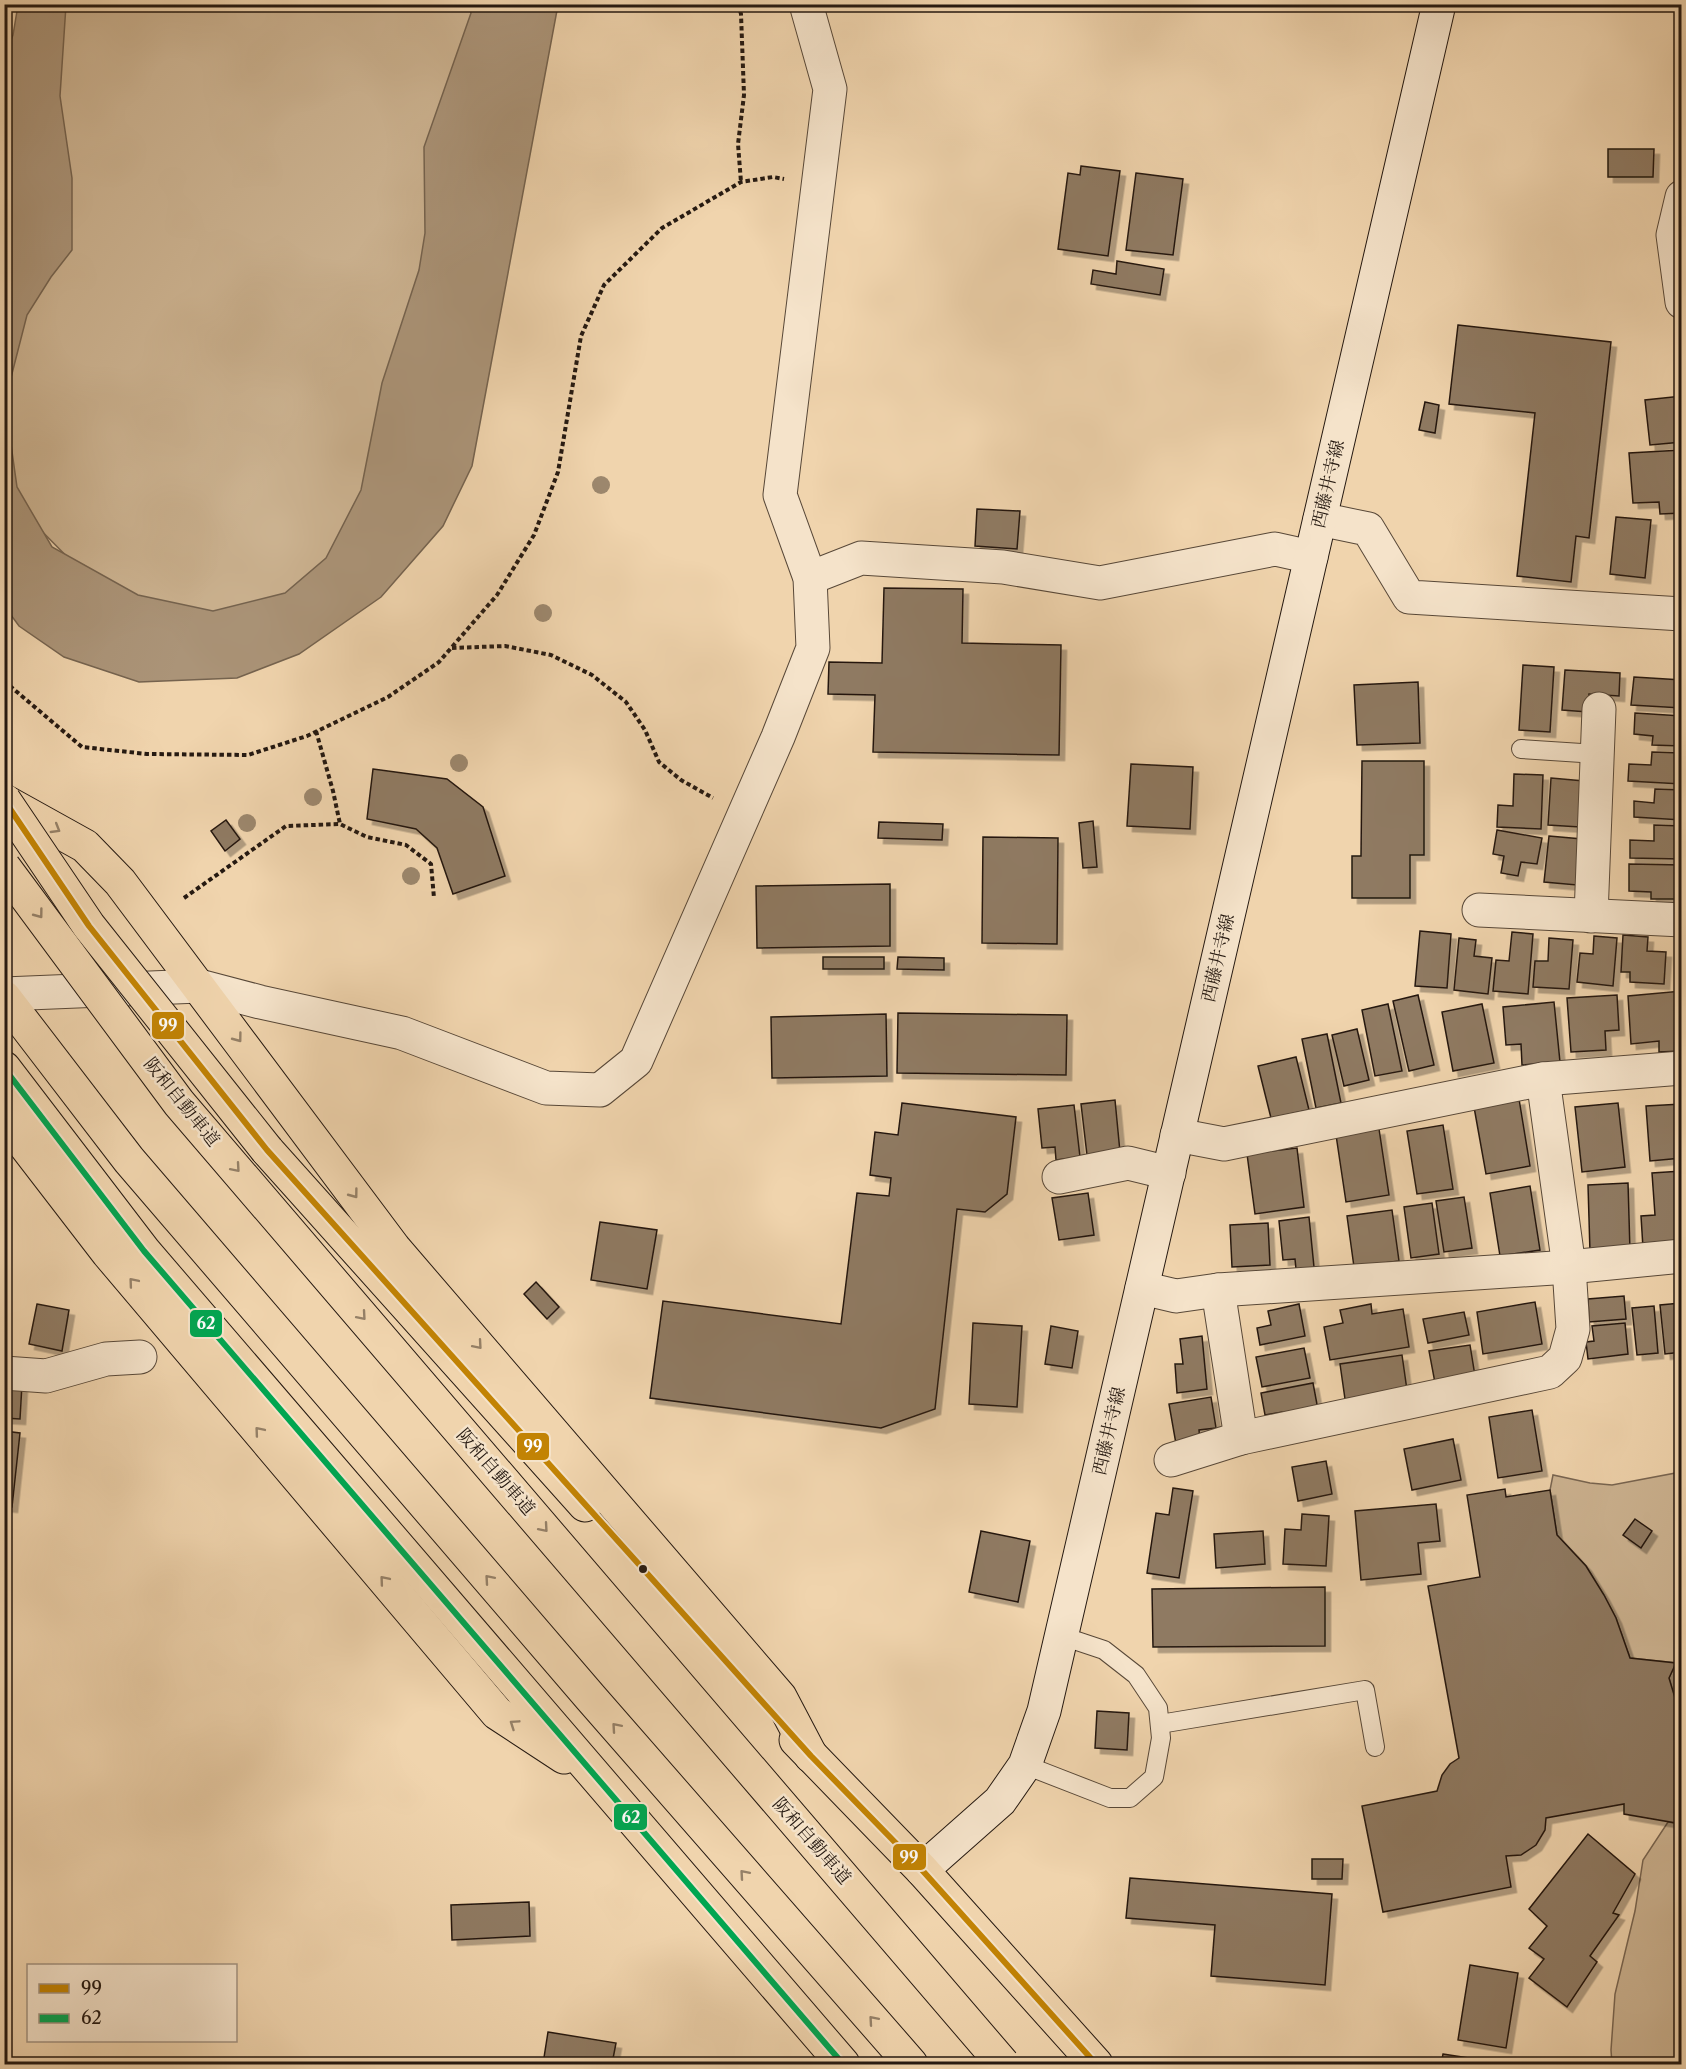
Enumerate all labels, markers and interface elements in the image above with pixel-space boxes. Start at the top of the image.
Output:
street label: 西藤井寺線 [1307,438,1349,530]
one-way arrow [50,822,60,834]
one-way arrow [32,908,43,919]
street label: 西藤井寺線 [1197,912,1239,1004]
line badge: 99 [151,1011,185,1040]
text: 99 [158,1015,178,1035]
one-way arrow [230,1031,241,1042]
street label: 阪和自動車道 [139,1053,225,1151]
one-way arrow [228,1161,239,1172]
one-way arrow [347,1188,358,1199]
one-way arrow [129,1278,140,1289]
line badge: 62 [189,1309,223,1338]
one-way arrow [355,1309,366,1320]
text: 62 [196,1313,216,1333]
one-way arrow [471,1338,482,1349]
street label: 西藤井寺線 [1088,1385,1130,1477]
street label: 阪和自動車道 [452,1424,540,1520]
one-way arrow [255,1427,266,1438]
line badge: 99 [516,1432,550,1461]
text: 99 [523,1436,543,1456]
one-way arrow [537,1521,548,1532]
unlabelled marker [637,1563,649,1575]
one-way arrow [485,1575,496,1586]
one-way arrow [381,1576,392,1587]
one-way arrow [510,1720,521,1731]
one-way arrow [612,1723,623,1734]
street label: 阪和自動車道 [768,1793,856,1889]
line badge: 62 [613,1803,648,1831]
text: 62 [621,1807,641,1827]
line badge: 99 [892,1843,927,1871]
text: 99 [899,1847,919,1867]
one-way arrow [740,1870,751,1881]
legend [27,1964,237,2042]
text: 99 [81,1977,102,1999]
text: 62 [81,2007,102,2029]
one-way arrow [869,2017,880,2027]

